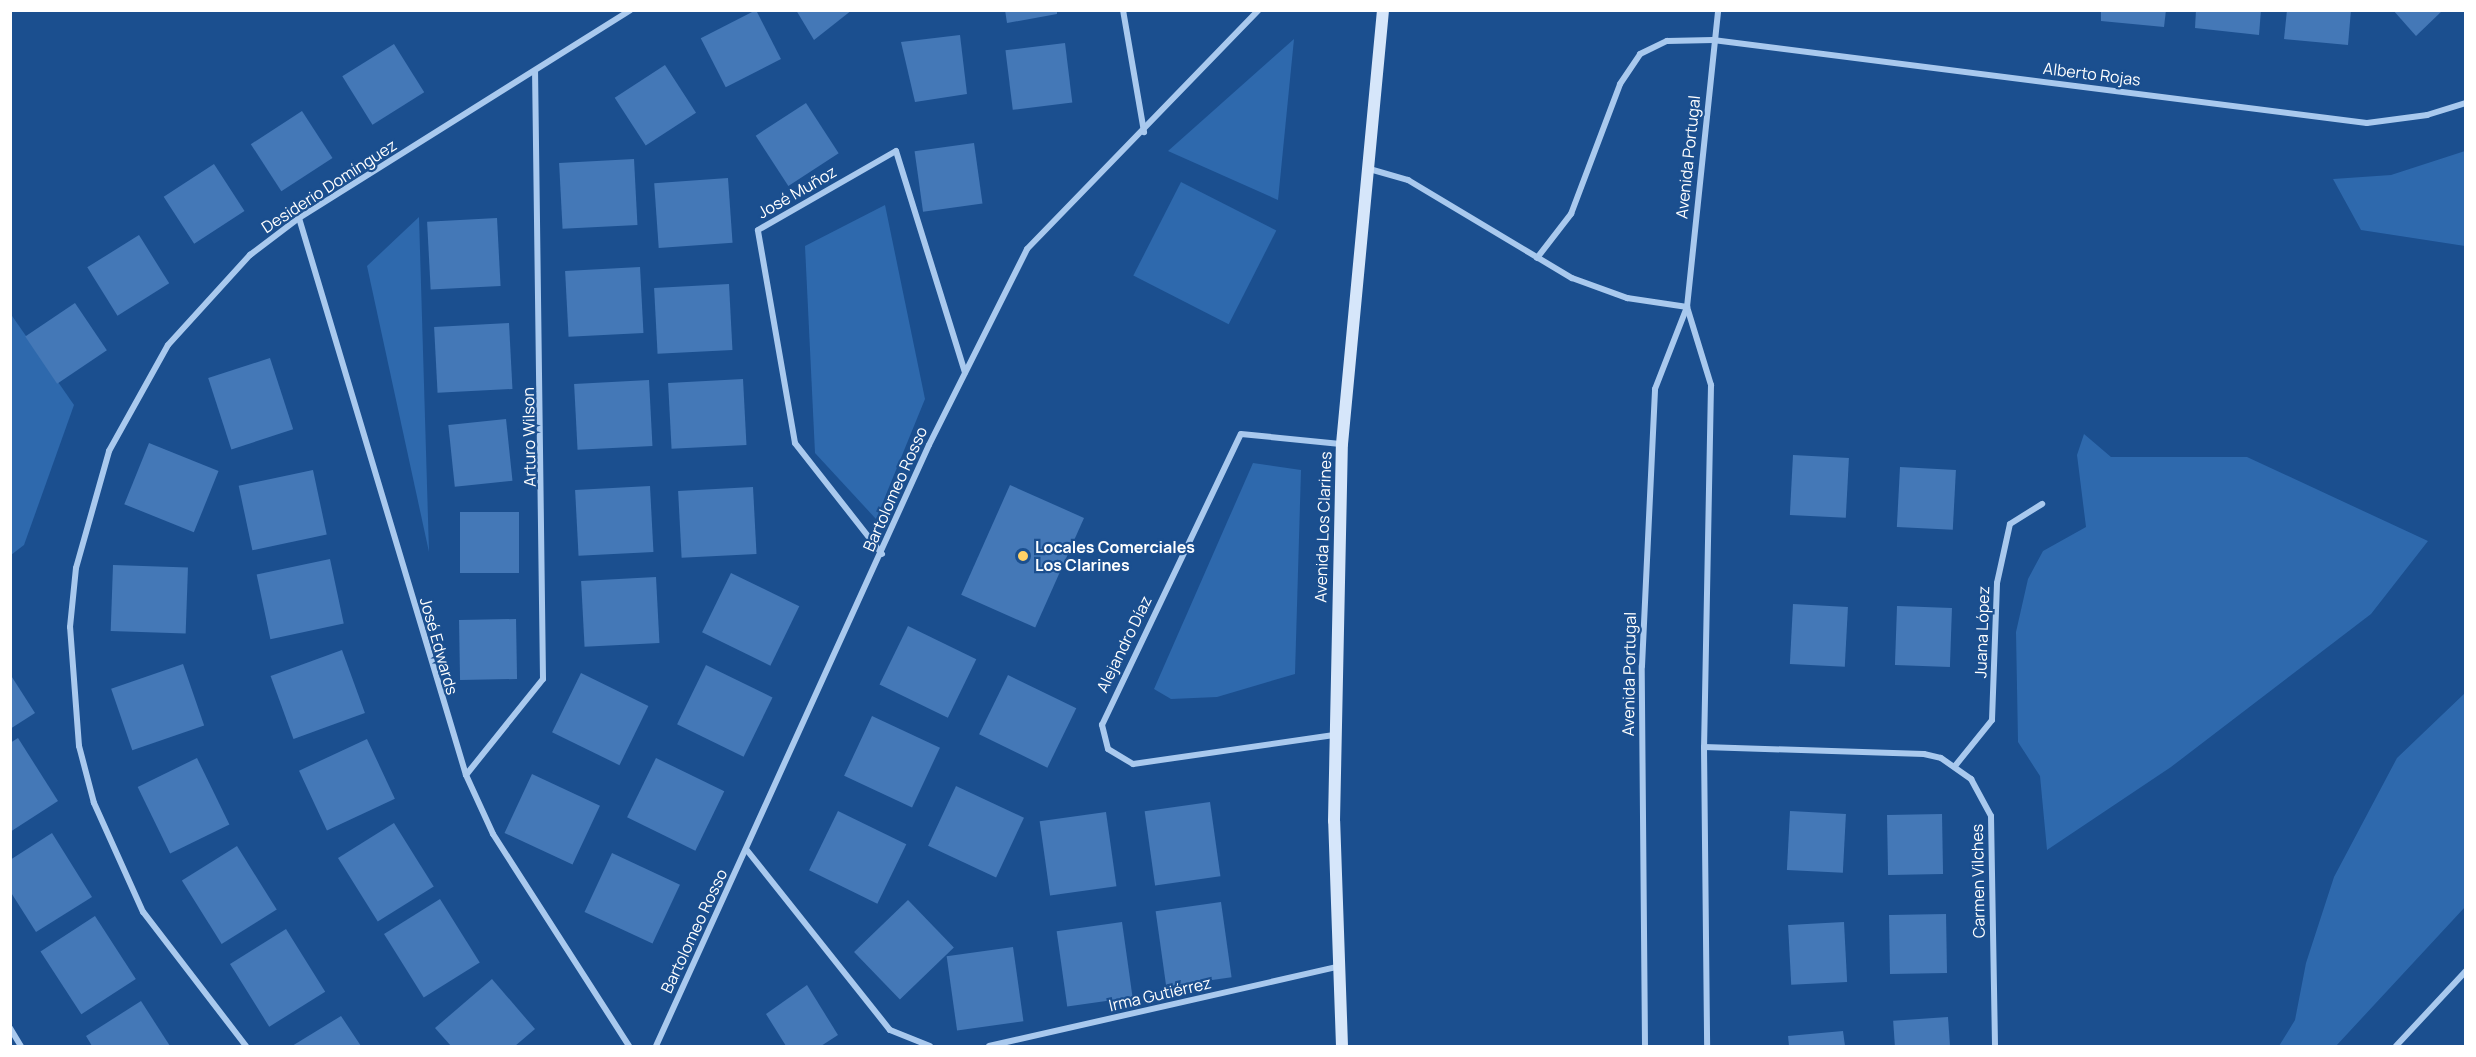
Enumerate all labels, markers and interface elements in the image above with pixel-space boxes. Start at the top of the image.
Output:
street label: Alberto Rojas [2042,58,2142,90]
street label: Avenida Portugal [1672,94,1704,220]
street label: Desiderio Domínguez [258,135,400,237]
street label: José Muñoz [754,162,840,222]
street label: Arturo Wilson [519,387,539,487]
street label: Bartolomeo Rosso [859,424,931,554]
street label: Avenida Los Clarines [1311,451,1335,603]
place label: Locales Comerciales Los Clarines [1035,537,1195,575]
marker: Locales Comerciales Los Clarines [1016,549,1030,563]
street label: Juana López [1971,586,1993,678]
street label: Alejandro Díaz [1092,593,1156,695]
street label: José Edwards [416,595,462,697]
street label: Avenida Portugal [1618,612,1640,736]
street label: Carmen Vilches [1967,824,1989,938]
street label: Bartolomeo Rosso [657,866,731,996]
street label: Irma Gutiérrez [1107,973,1213,1015]

